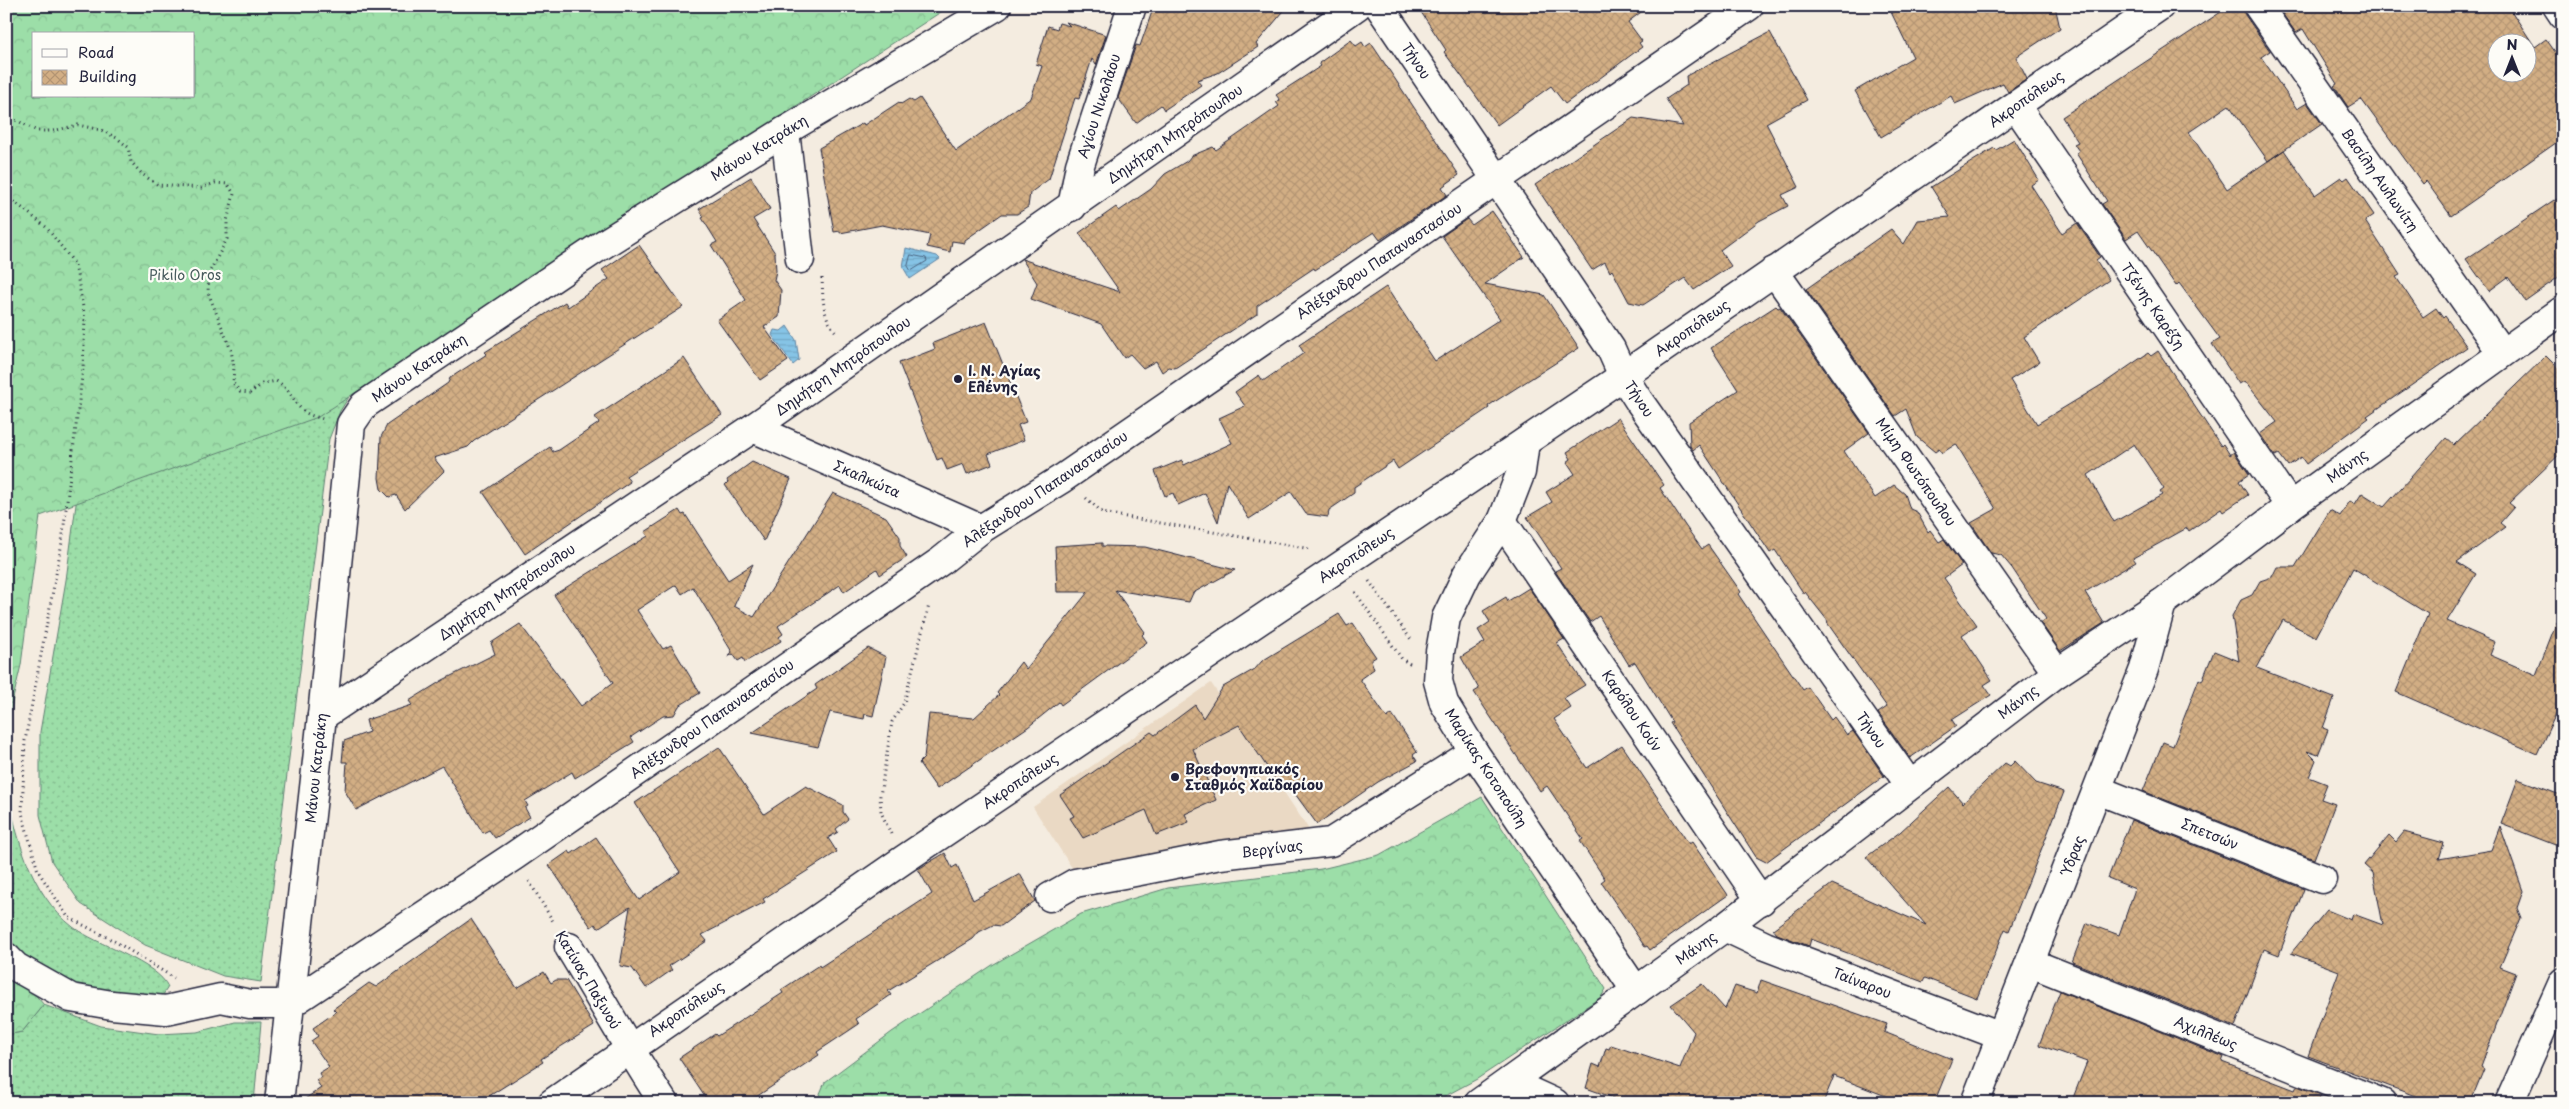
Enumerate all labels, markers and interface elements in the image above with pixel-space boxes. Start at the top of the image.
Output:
legend [32,32,195,98]
north arrow [2486,32,2536,82]
text: N [2506,34,2518,55]
street label: Τήνου [1397,38,1436,83]
text: Road [78,40,114,63]
street label: Αγίου Νικολάου [1072,51,1125,161]
text: Building [78,64,137,87]
street label: Ακροπόλεως [1984,65,2067,132]
street label: Δημήτρη Μητρόπουλου [1103,79,1247,188]
street label: Μάνου Κατράκη [706,109,811,186]
street label: Βασίλη Αυλωνίτη [2337,124,2424,236]
street label: Αλέξανδρου Παπαναστασίου [1292,197,1466,324]
street label: Τζένης Καρέζη [2116,258,2190,353]
park label: Pikilo Oros [149,264,221,285]
street label: Ακροπόλεως [1650,294,1733,361]
street label: Δημήτρη Μητρόπουλου [771,311,915,420]
street label: Μάνου Κατράκη [367,328,470,407]
place label: Ι. Ν. Αγίας Ελένης [968,360,1041,397]
marker: Ι. Ν. Αγίας Ελένης [952,373,964,385]
street label: Τήνου [1620,376,1659,421]
street label: Μίμη Φωτόπουλου [1871,413,1962,530]
street label: Αλέξανδρου Παπαναστασίου [958,425,1132,552]
street label: Μάνης [2322,444,2371,488]
street label: Σκαλκώτα [831,455,904,503]
street label: Ακροπόλεως [1314,522,1398,588]
street label: Δημήτρη Μητρόπουλου [434,538,579,645]
street label: Αλέξανδρου Παπαναστασίου [626,654,798,783]
street label: Καρόλου Κούν [1597,666,1668,756]
street label: Μάνης [1993,679,2042,724]
street label: Μαρίκας Κοτοπούλη [1440,704,1533,831]
street label: Τήνου [1851,707,1891,752]
street label: Μάνου Κατράκη [299,712,332,824]
street label: Ακροπόλεως [978,748,1062,814]
place label: Βρεφονηπιακός Σταθμός Χαϊδαρίου [1185,758,1323,795]
marker: Βρεφονηπιακός Σταθμός Χαϊδαρίου [1169,771,1181,783]
street label: Σπετσών [2178,813,2242,855]
street label: Ύδρας [2054,832,2090,880]
street label: Βεργίνας [1240,834,1304,863]
street label: Κατίνας Παξινού [551,926,626,1033]
street label: Μάνης [1671,926,1721,969]
street label: Ταίναρου [1830,962,1895,1003]
street label: Ακροπόλεως [644,976,728,1042]
street label: Αχιλλέως [2171,1010,2241,1055]

